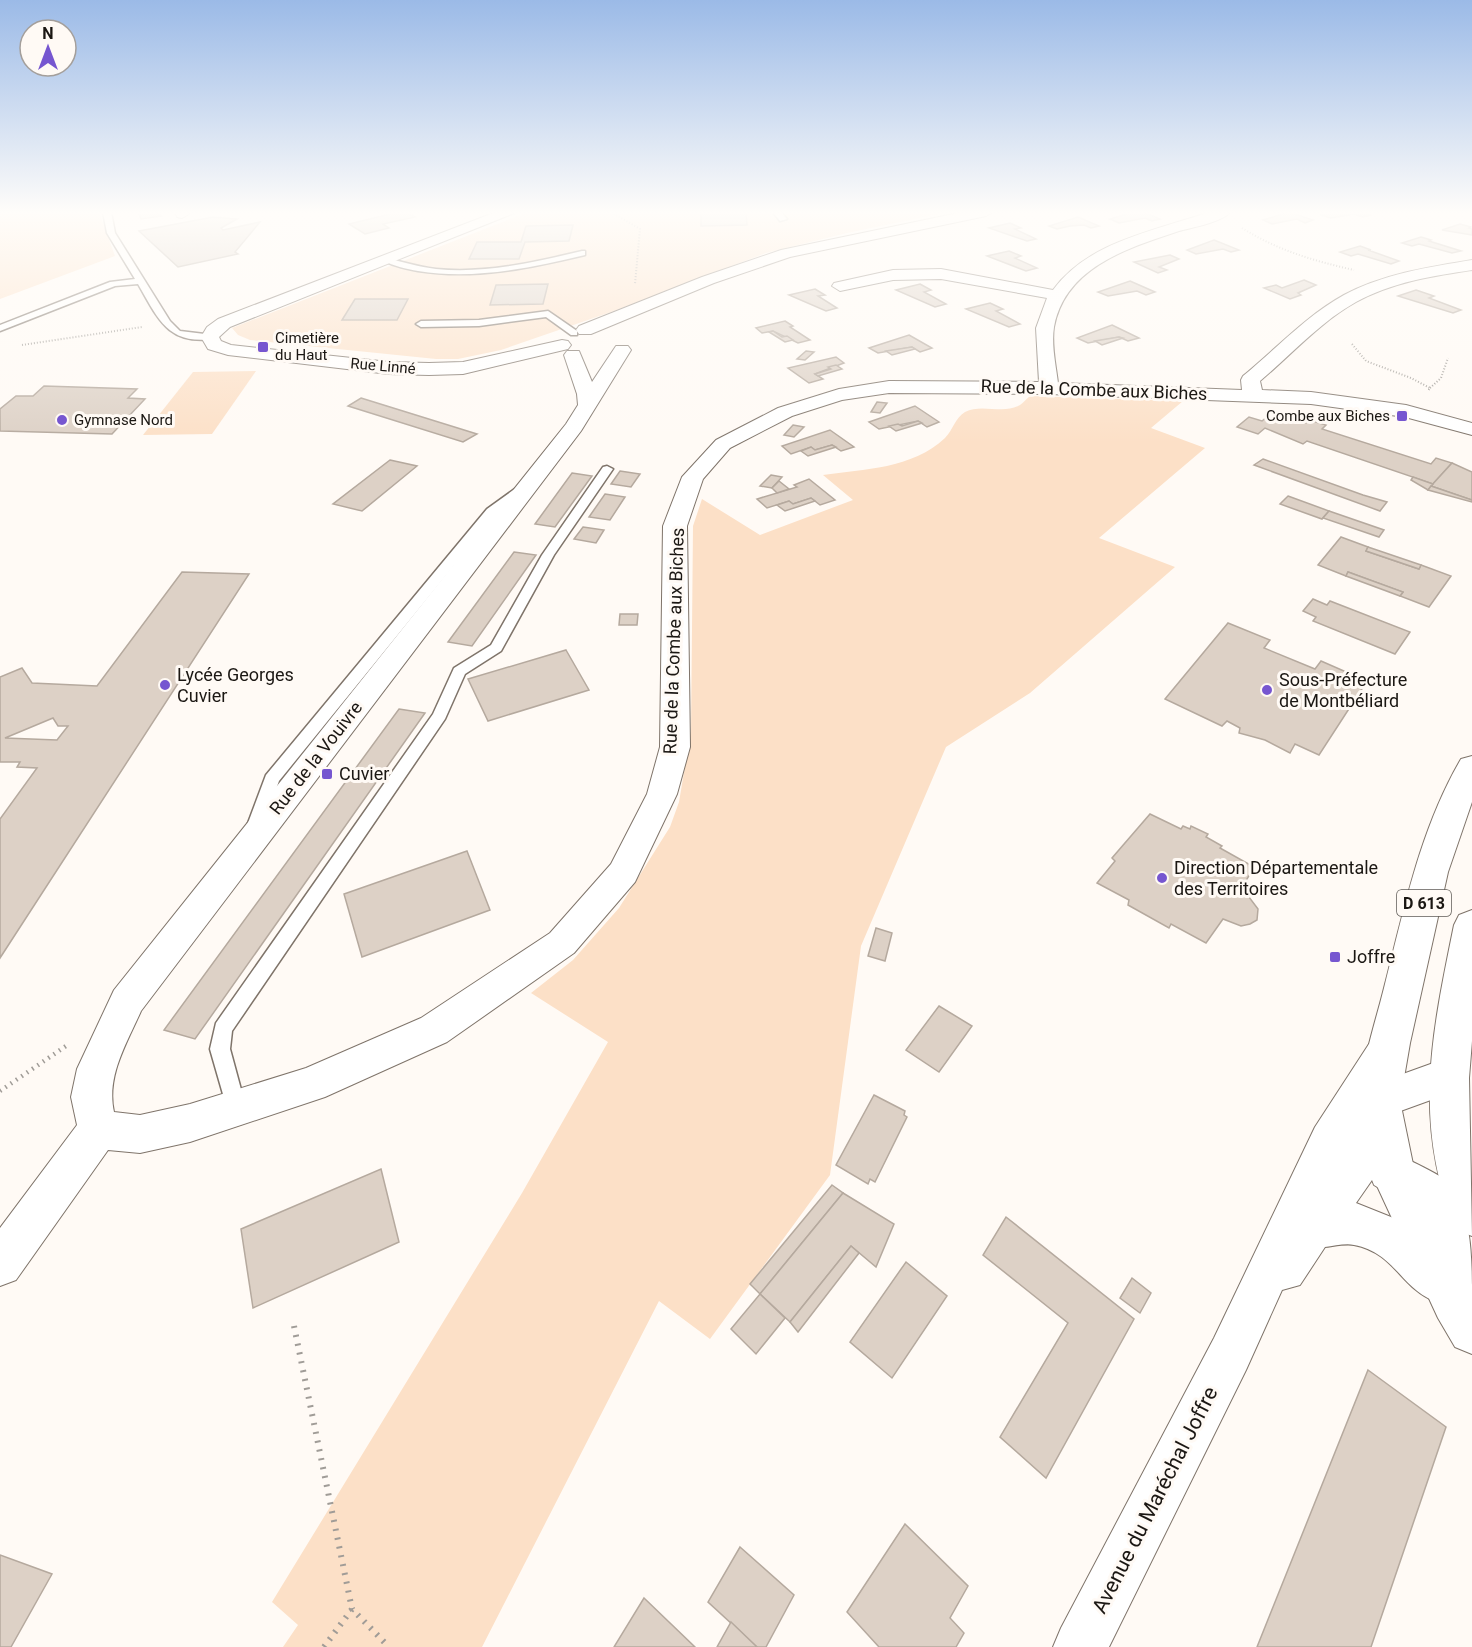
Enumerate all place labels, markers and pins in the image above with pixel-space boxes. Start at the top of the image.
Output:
place label: Cimetière du Haut [275,329,339,364]
marker: Cimetière du Haut [256,340,270,354]
place label: Combe aux Biches [1266,407,1390,425]
marker: Combe aux Biches [1395,409,1409,423]
place label: Gymnase Nord [74,411,173,429]
marker: Gymnase Nord [55,413,69,427]
place label: Lycée Georges Cuvier [177,664,294,706]
place label: Sous-Préfecture de Montbéliard [1279,669,1407,711]
marker: Lycée Georges Cuvier [158,678,172,692]
marker: Sous-Préfecture de Montbéliard [1260,683,1274,697]
place label: Cuvier [339,763,389,784]
marker: Cuvier [320,767,334,781]
place label: Direction Départementale des Territoires [1174,857,1378,899]
marker: Direction Départementale des Territoires [1155,871,1169,885]
place label: Joffre [1347,946,1395,967]
marker: Joffre [1328,950,1342,964]

